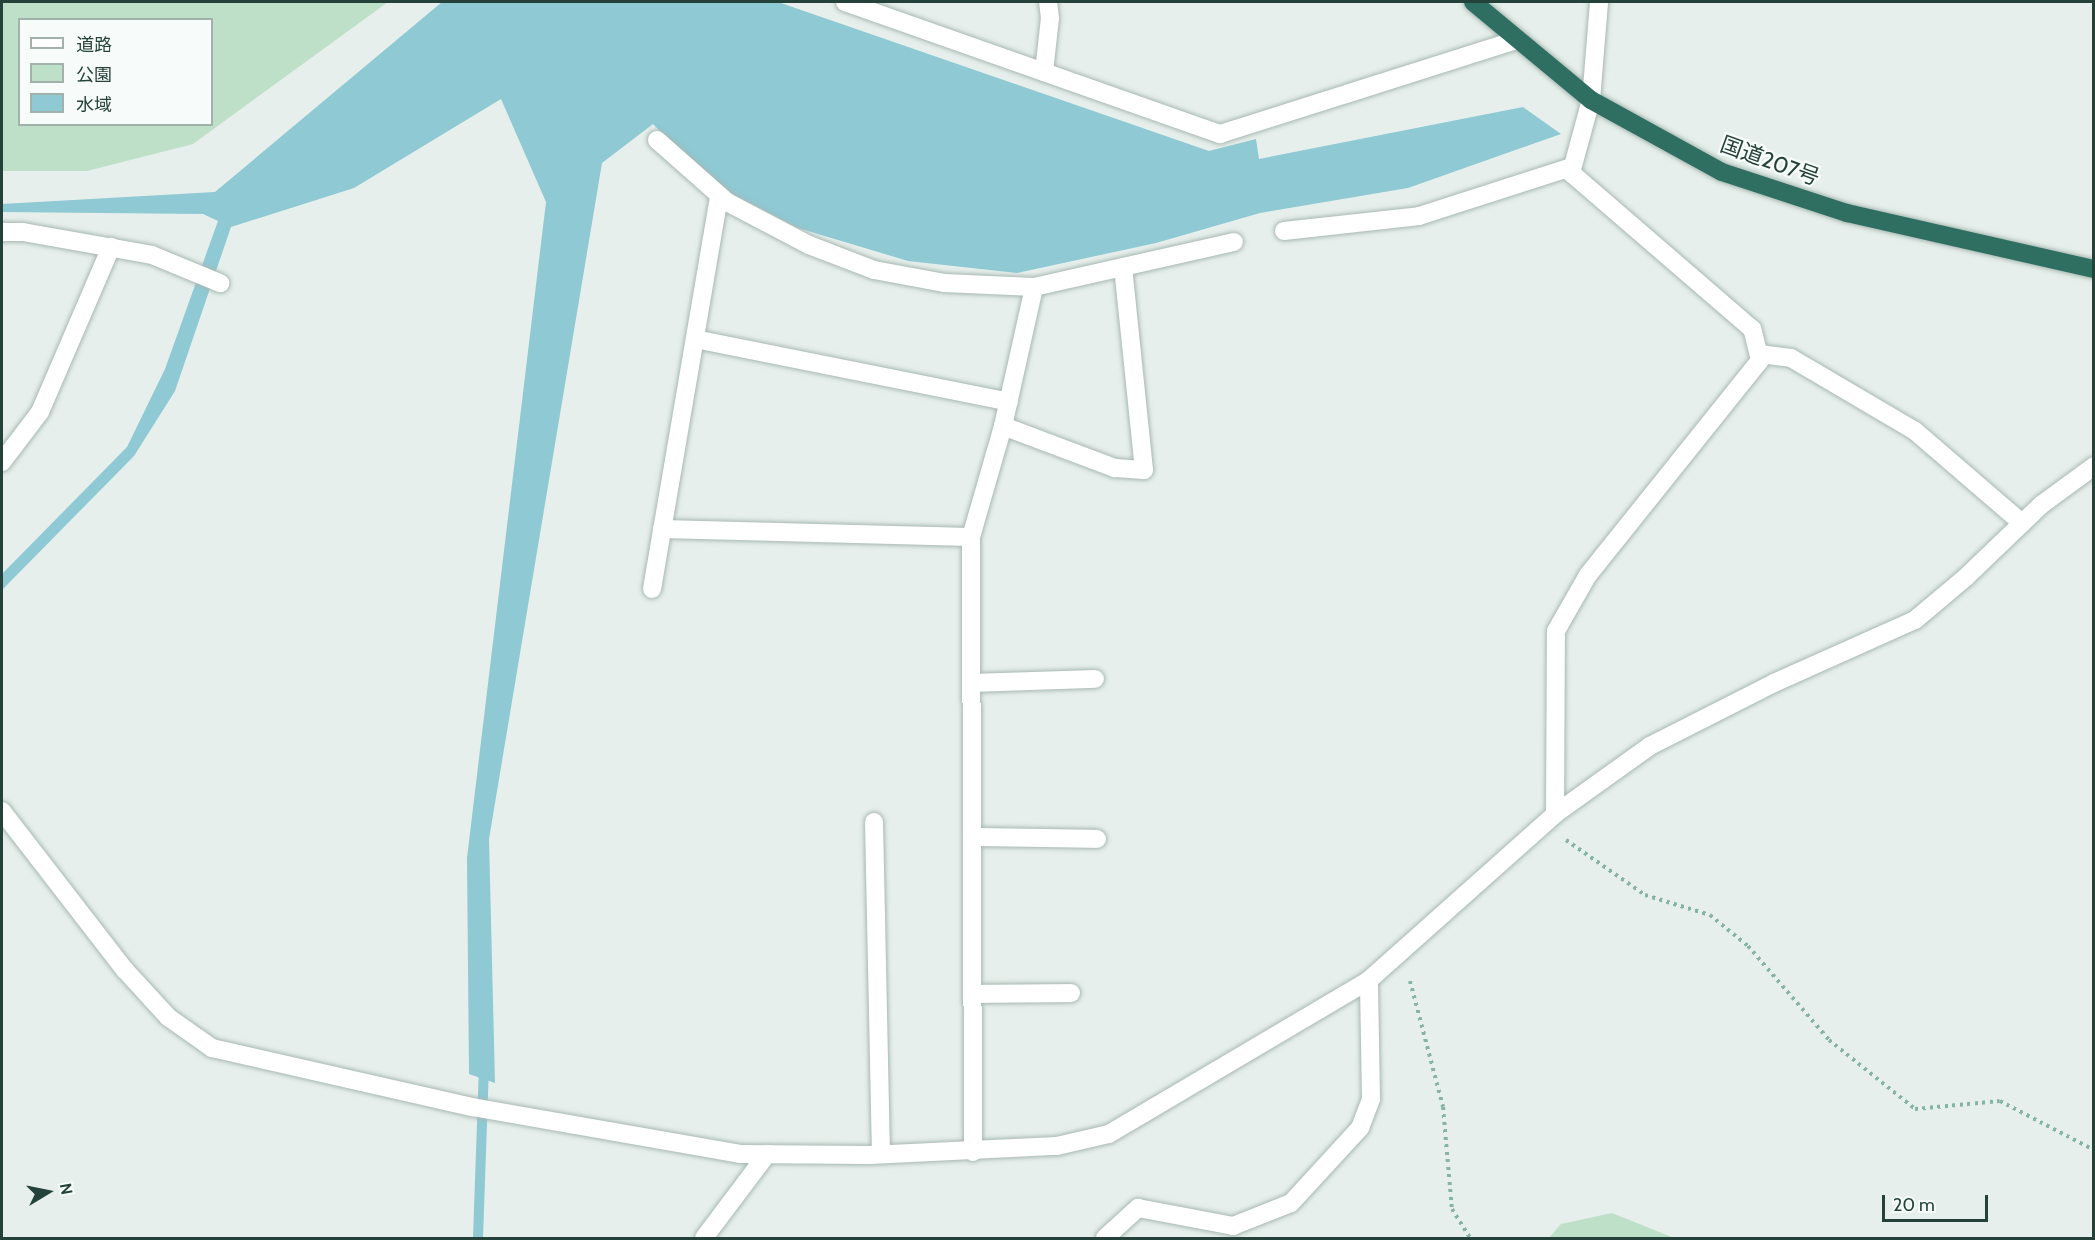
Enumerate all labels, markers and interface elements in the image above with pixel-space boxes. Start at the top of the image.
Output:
legend [18,18,213,126]
text: 道路 [76,34,112,56]
text: 公園 [76,64,112,86]
text: 水域 [76,94,112,116]
street label: 国道207号 [1717,131,1823,191]
north arrow [18,1162,78,1222]
text: N [56,1182,77,1196]
scale bar [1885,1183,1992,1221]
text: 20 m [1893,1194,1935,1216]

